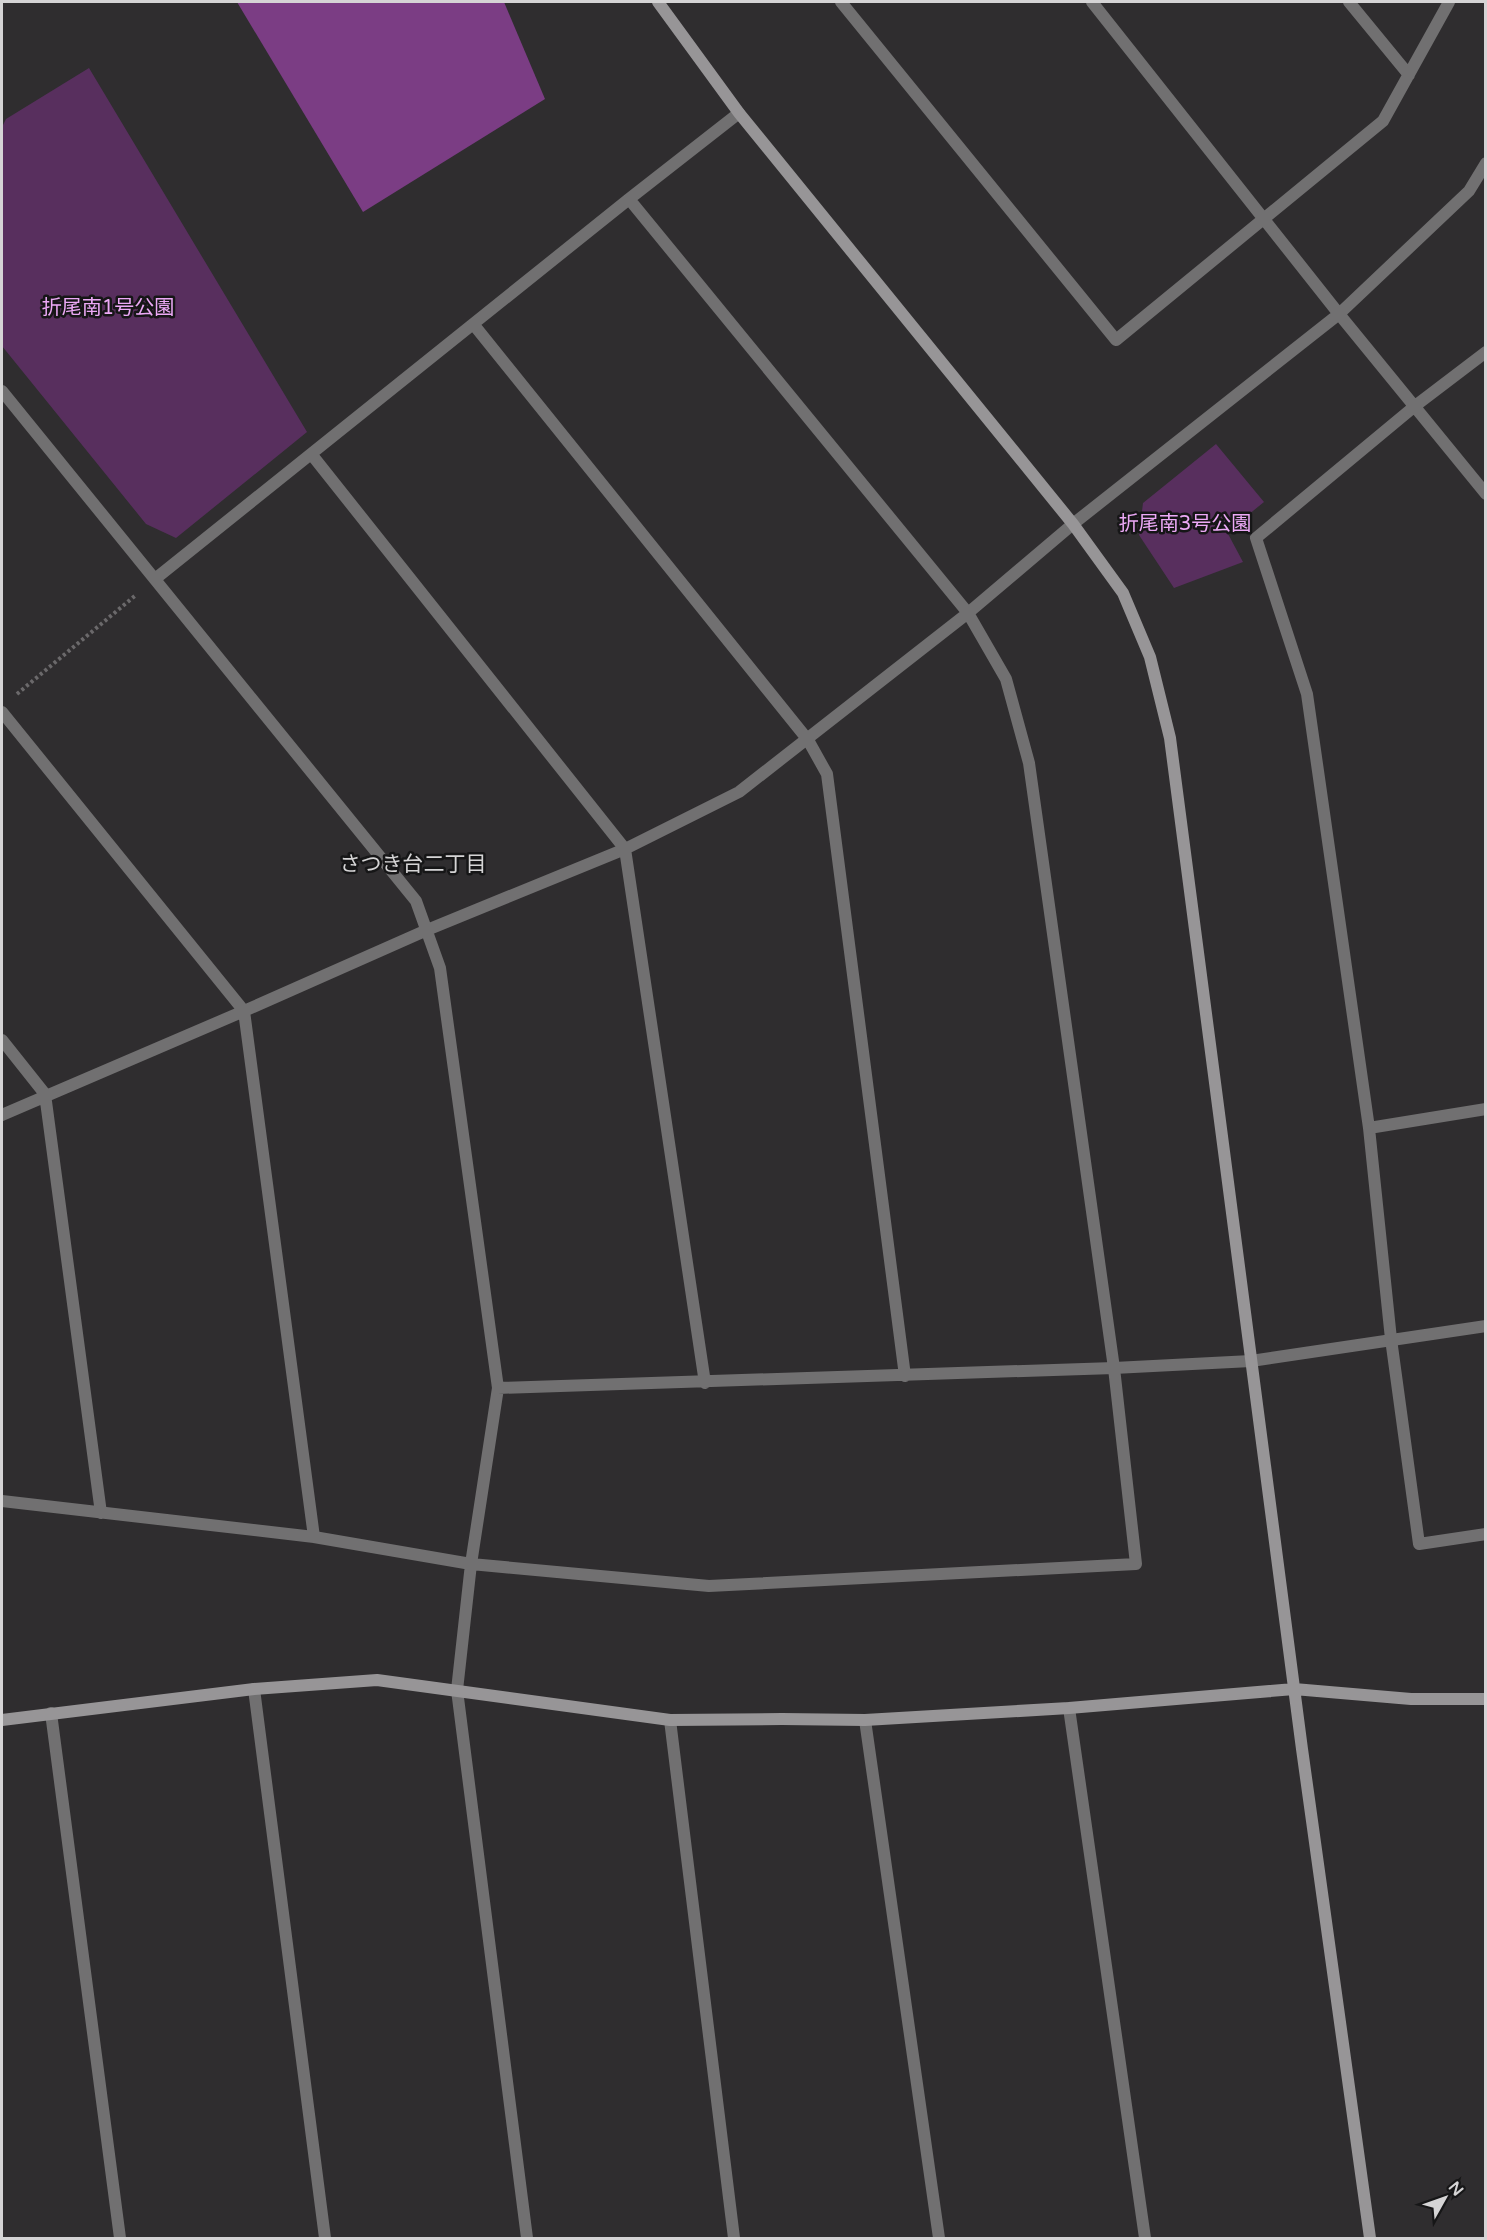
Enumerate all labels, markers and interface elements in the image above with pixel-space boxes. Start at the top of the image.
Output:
park label: 折尾南1号公園 [42,296,174,320]
park label: 折尾南3号公園 [1119,512,1251,536]
district label: さつき台二丁目 [340,852,487,877]
north arrow [1415,2168,1475,2228]
text: N [1444,2178,1468,2200]

